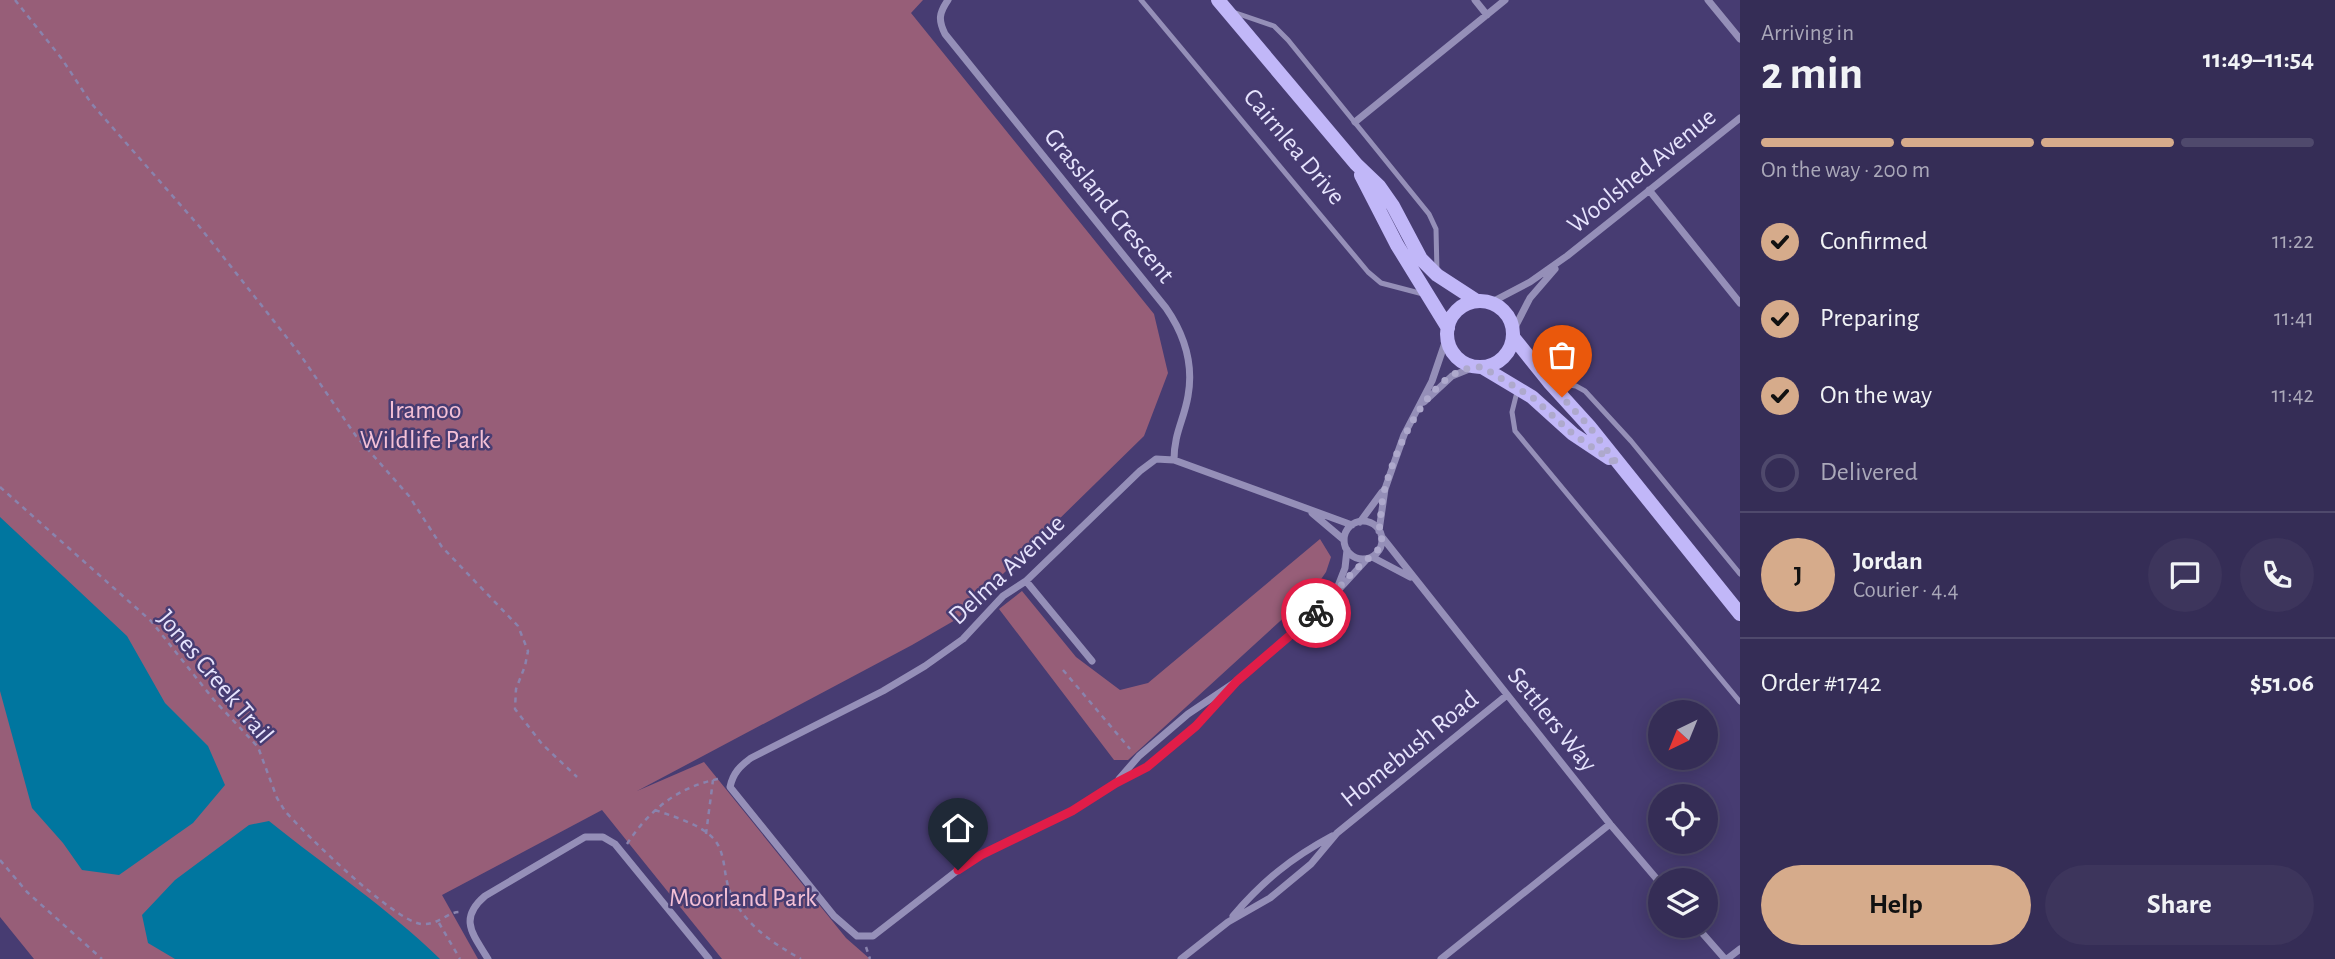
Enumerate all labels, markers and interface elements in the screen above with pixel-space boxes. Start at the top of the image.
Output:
text: Arriving in [1761,22,1854,45]
text: 11:49–11:54 [2203,46,2314,72]
text: 2 min [1761,51,1863,97]
street label: Cairnlea Drive [1238,84,1350,210]
street label: Woolshed Avenue [1562,103,1721,238]
street label: Grassland Crescent [1039,123,1179,288]
text: On the way · 200 m [1761,159,1930,182]
icon: check [1761,223,1799,261]
text: Confirmed [1820,228,1928,254]
text: 11:22 [2272,230,2314,253]
icon: check [1761,300,1799,338]
text: Preparing [1820,305,1919,331]
text: 11:41 [2274,307,2314,330]
pin [1532,325,1592,397]
icon: bag [1543,336,1581,374]
icon: check [1761,377,1799,415]
text: On the way [1820,382,1932,408]
text: 11:42 [2271,384,2314,407]
park label: Iramoo Wildlife Park [360,397,490,453]
text: Delivered [1820,459,1918,485]
street label: Delma Avenue [944,510,1070,630]
button: chat [2148,538,2222,612]
button: phone [2240,538,2314,612]
text: Jordan [1853,548,1923,574]
text: J [1794,562,1802,588]
courier [1281,578,1351,648]
text: Courier · 4.4 [1853,579,1959,602]
icon: bike [1297,594,1335,632]
street label: Jones Creek Trail [152,605,278,748]
street label: Settlers Way [1503,663,1602,777]
text: Order #1742 [1761,670,1882,696]
text: $51.06 [2250,670,2314,696]
street label: Homebush Road [1336,686,1483,812]
north arrow [1648,700,1718,770]
map controls [1648,700,1718,938]
button: locate [1648,784,1718,854]
pin [928,798,988,870]
icon: home [939,809,977,847]
button: Help [1761,865,2031,945]
button: Share [2045,865,2314,945]
button: layers [1648,868,1718,938]
park label: Moorland Park [669,885,817,911]

